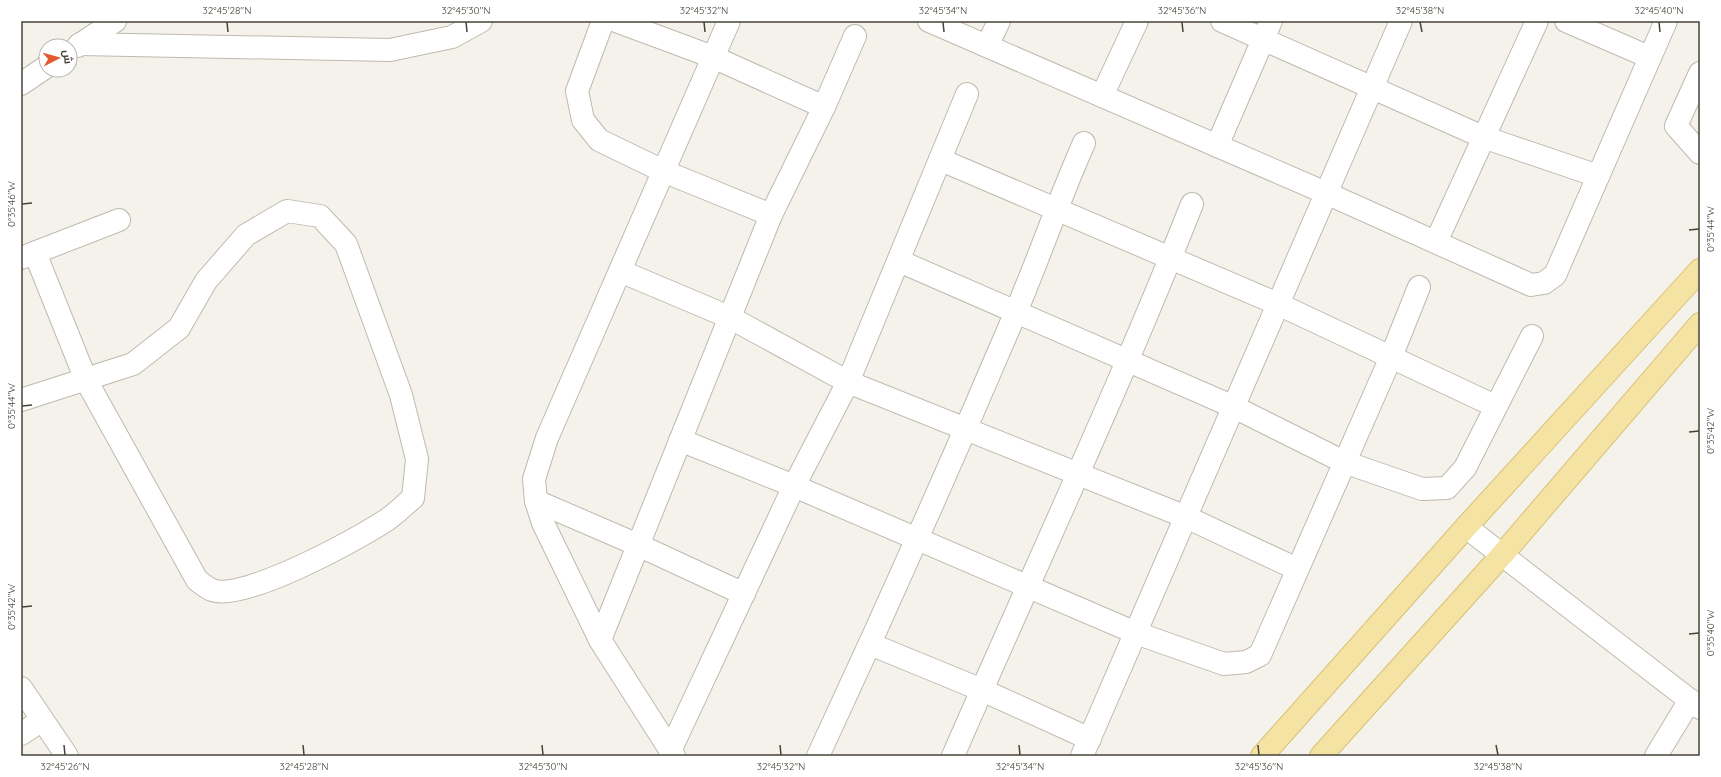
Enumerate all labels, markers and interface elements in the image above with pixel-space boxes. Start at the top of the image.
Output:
text: 32°45'28"N [203,4,251,17]
text: 32°45'30"N [441,4,491,17]
text: 32°45'32"N [680,4,728,17]
text: 32°45'34"N [919,4,967,17]
text: 32°45'36"N [1158,4,1206,17]
text: 32°45'38"N [1396,4,1444,17]
text: 32°45'40"N [1634,4,1684,17]
north arrow [38,38,78,78]
text: ش [60,49,76,65]
text: 0°35'46"W [5,181,18,227]
text: 0°35'44"W [1704,206,1717,252]
text: 0°35'44"W [5,383,18,429]
text: 0°35'42"W [1704,408,1717,454]
text: 0°35'42"W [5,584,18,630]
text: 0°35'40"W [1704,609,1717,656]
text: 32°45'26"N [41,760,89,773]
text: 32°45'28"N [280,760,328,773]
text: 32°45'30"N [518,760,568,773]
text: 32°45'32"N [757,760,805,773]
text: 32°45'34"N [996,760,1044,773]
text: 32°45'36"N [1235,760,1283,773]
text: 32°45'38"N [1474,760,1522,773]

